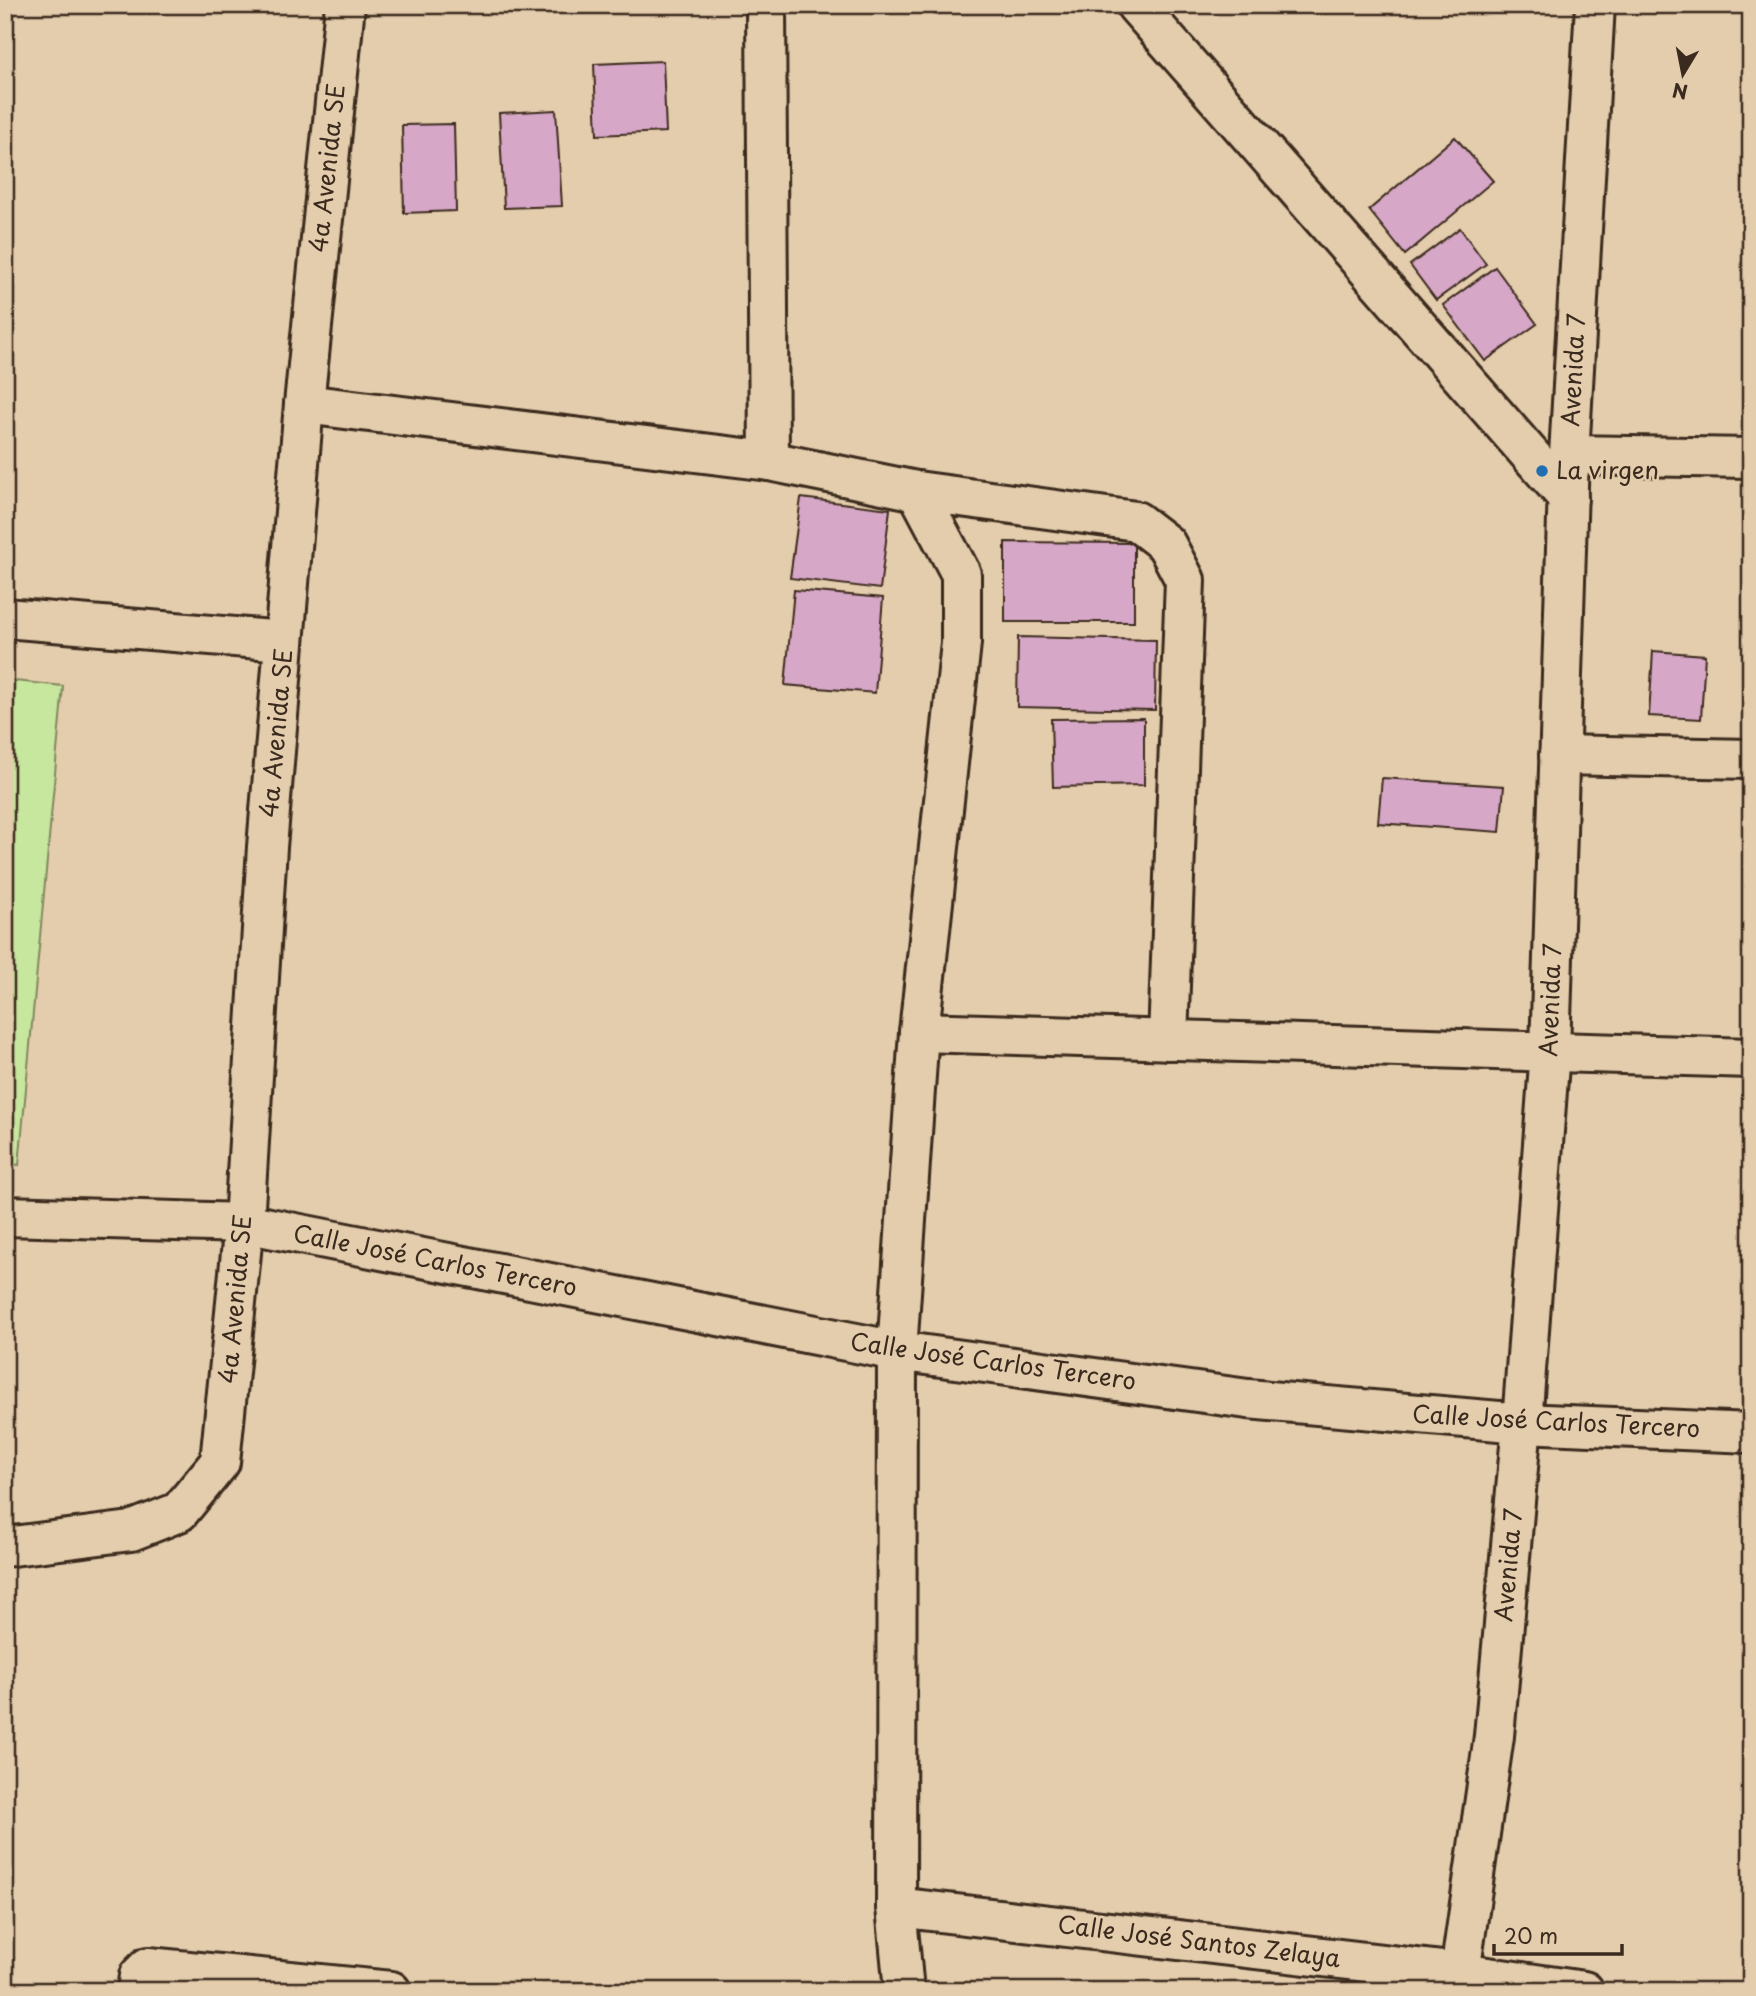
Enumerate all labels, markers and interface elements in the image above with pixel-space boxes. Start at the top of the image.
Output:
north arrow [1648,38,1718,108]
text: N [1670,77,1690,107]
street label: 4a Avenida SE [299,81,353,254]
street label: Avenida 7 [1551,312,1593,427]
place label: La virgen [1556,451,1659,487]
marker: La virgen [1534,463,1550,479]
street label: 4a Avenida SE [250,647,300,819]
street label: Avenida 7 [1529,942,1569,1057]
street label: 4a Avenida SE [209,1213,259,1385]
street label: Calle José Carlos Tercero [290,1214,580,1304]
street label: Calle José Carlos Tercero [848,1322,1139,1398]
street label: Calle José Carlos Tercero [1411,1394,1701,1446]
street label: Avenida 7 [1484,1506,1530,1623]
street label: Calle José Santos Zelaya [1056,1905,1343,1975]
scale bar [1494,1912,1621,1956]
text: 20 m [1504,1919,1558,1951]

